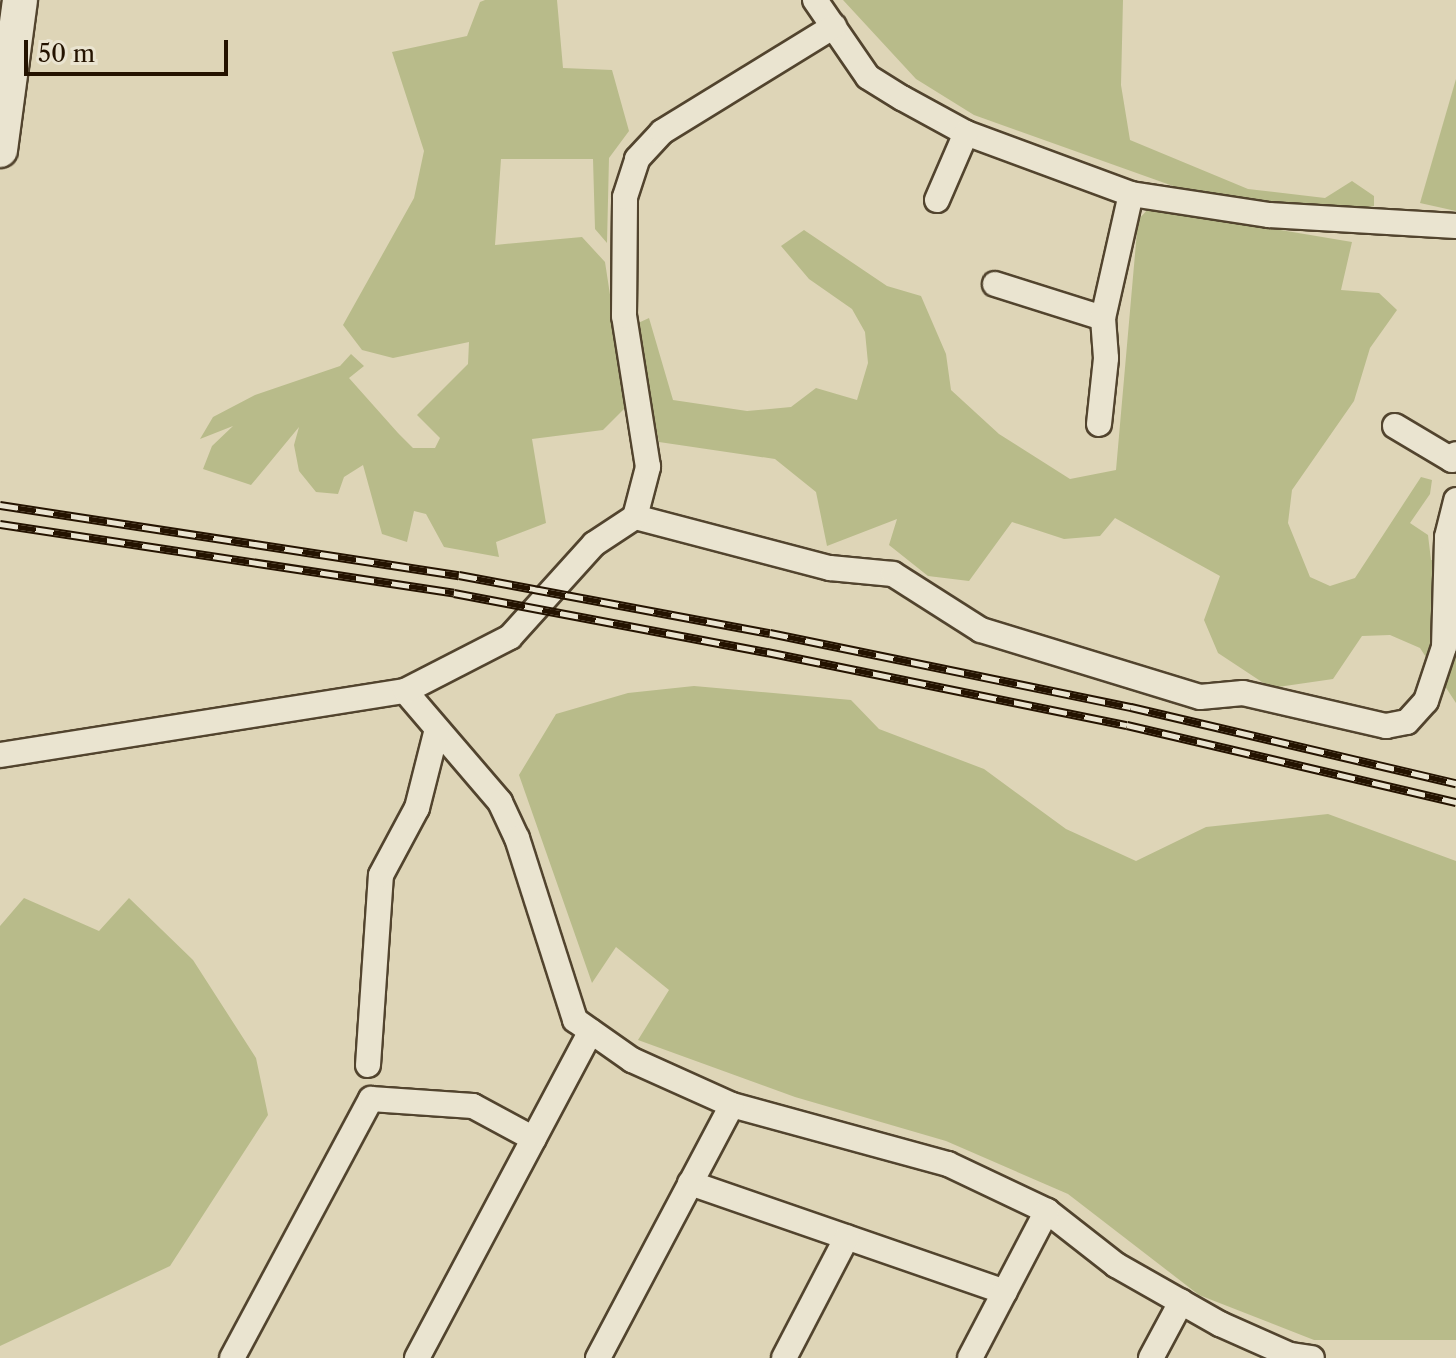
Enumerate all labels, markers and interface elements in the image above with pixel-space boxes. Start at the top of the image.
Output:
scale bar [28,24,232,74]
text: 50 m [38,39,95,68]

